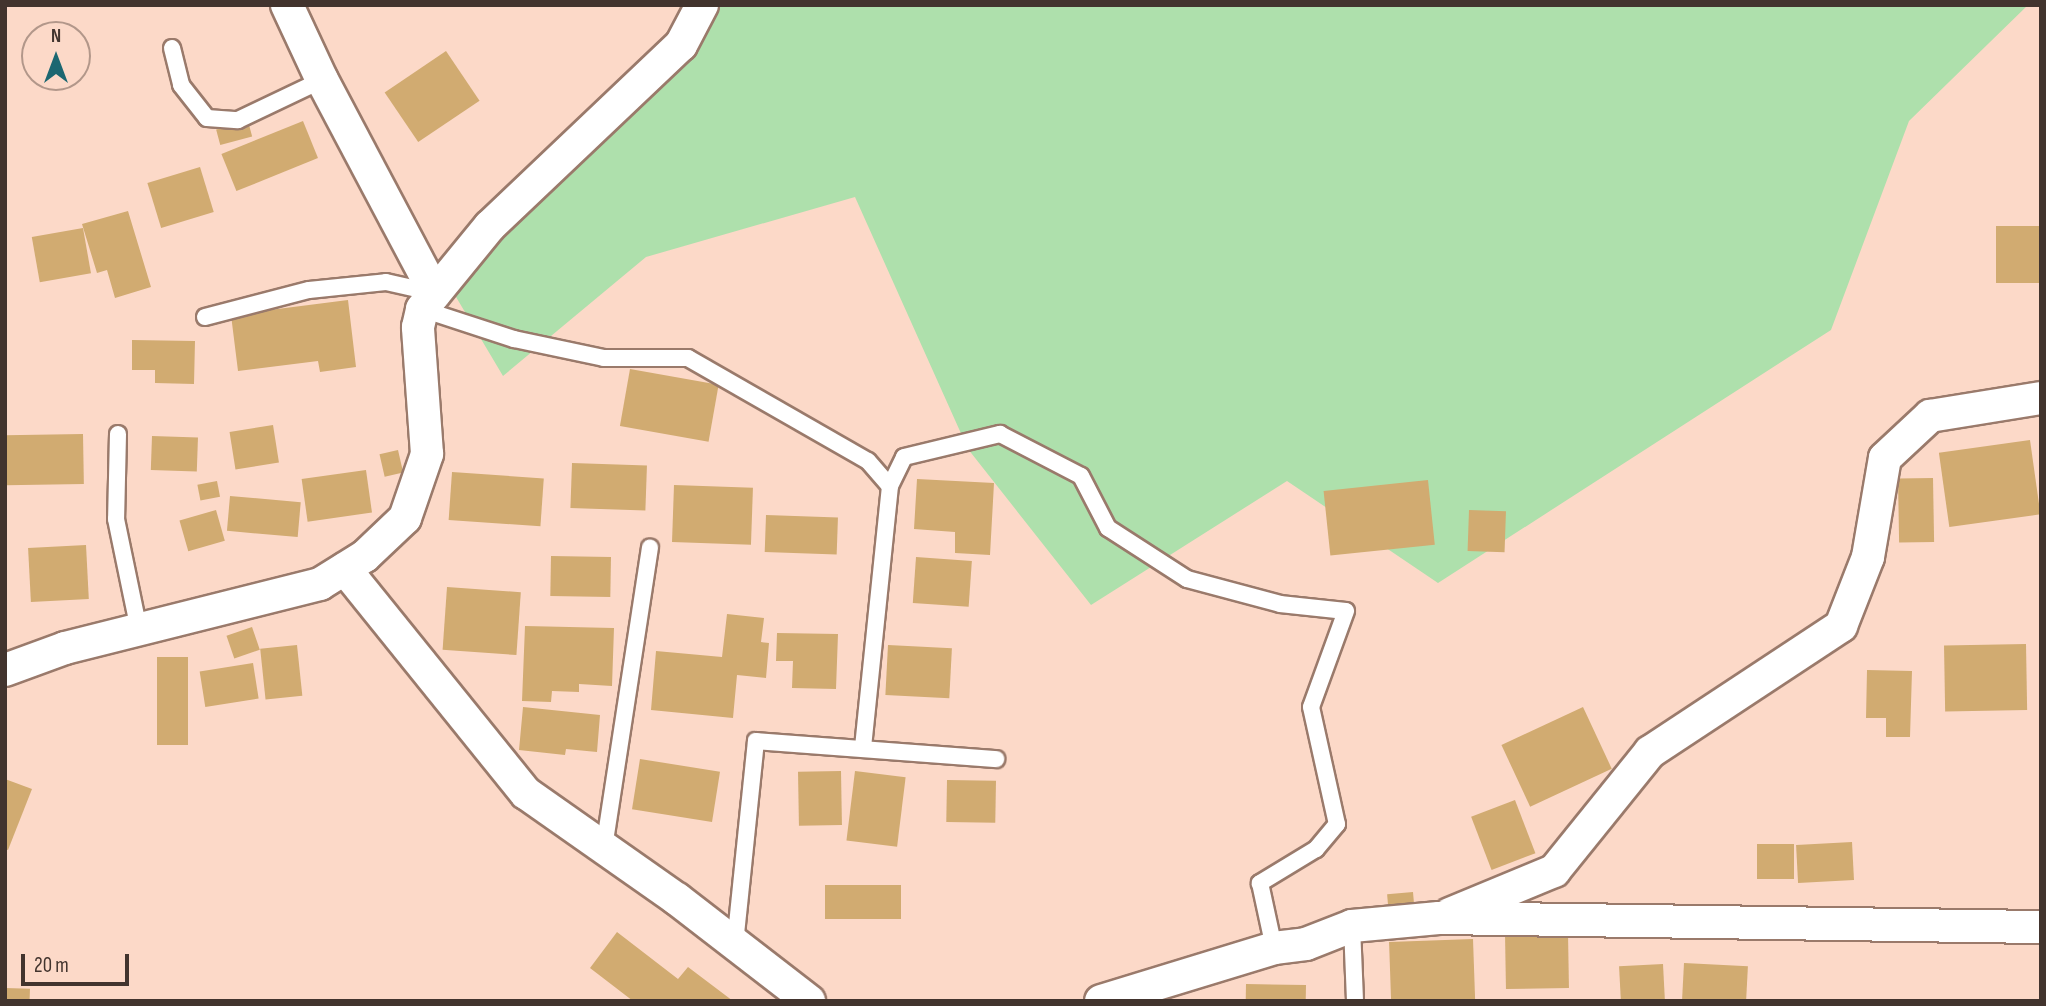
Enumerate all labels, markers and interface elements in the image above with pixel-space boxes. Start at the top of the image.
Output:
north arrow [21,21,91,91]
text: N [51,25,61,48]
scale bar [24,940,133,984]
text: 20 m [34,953,69,978]

